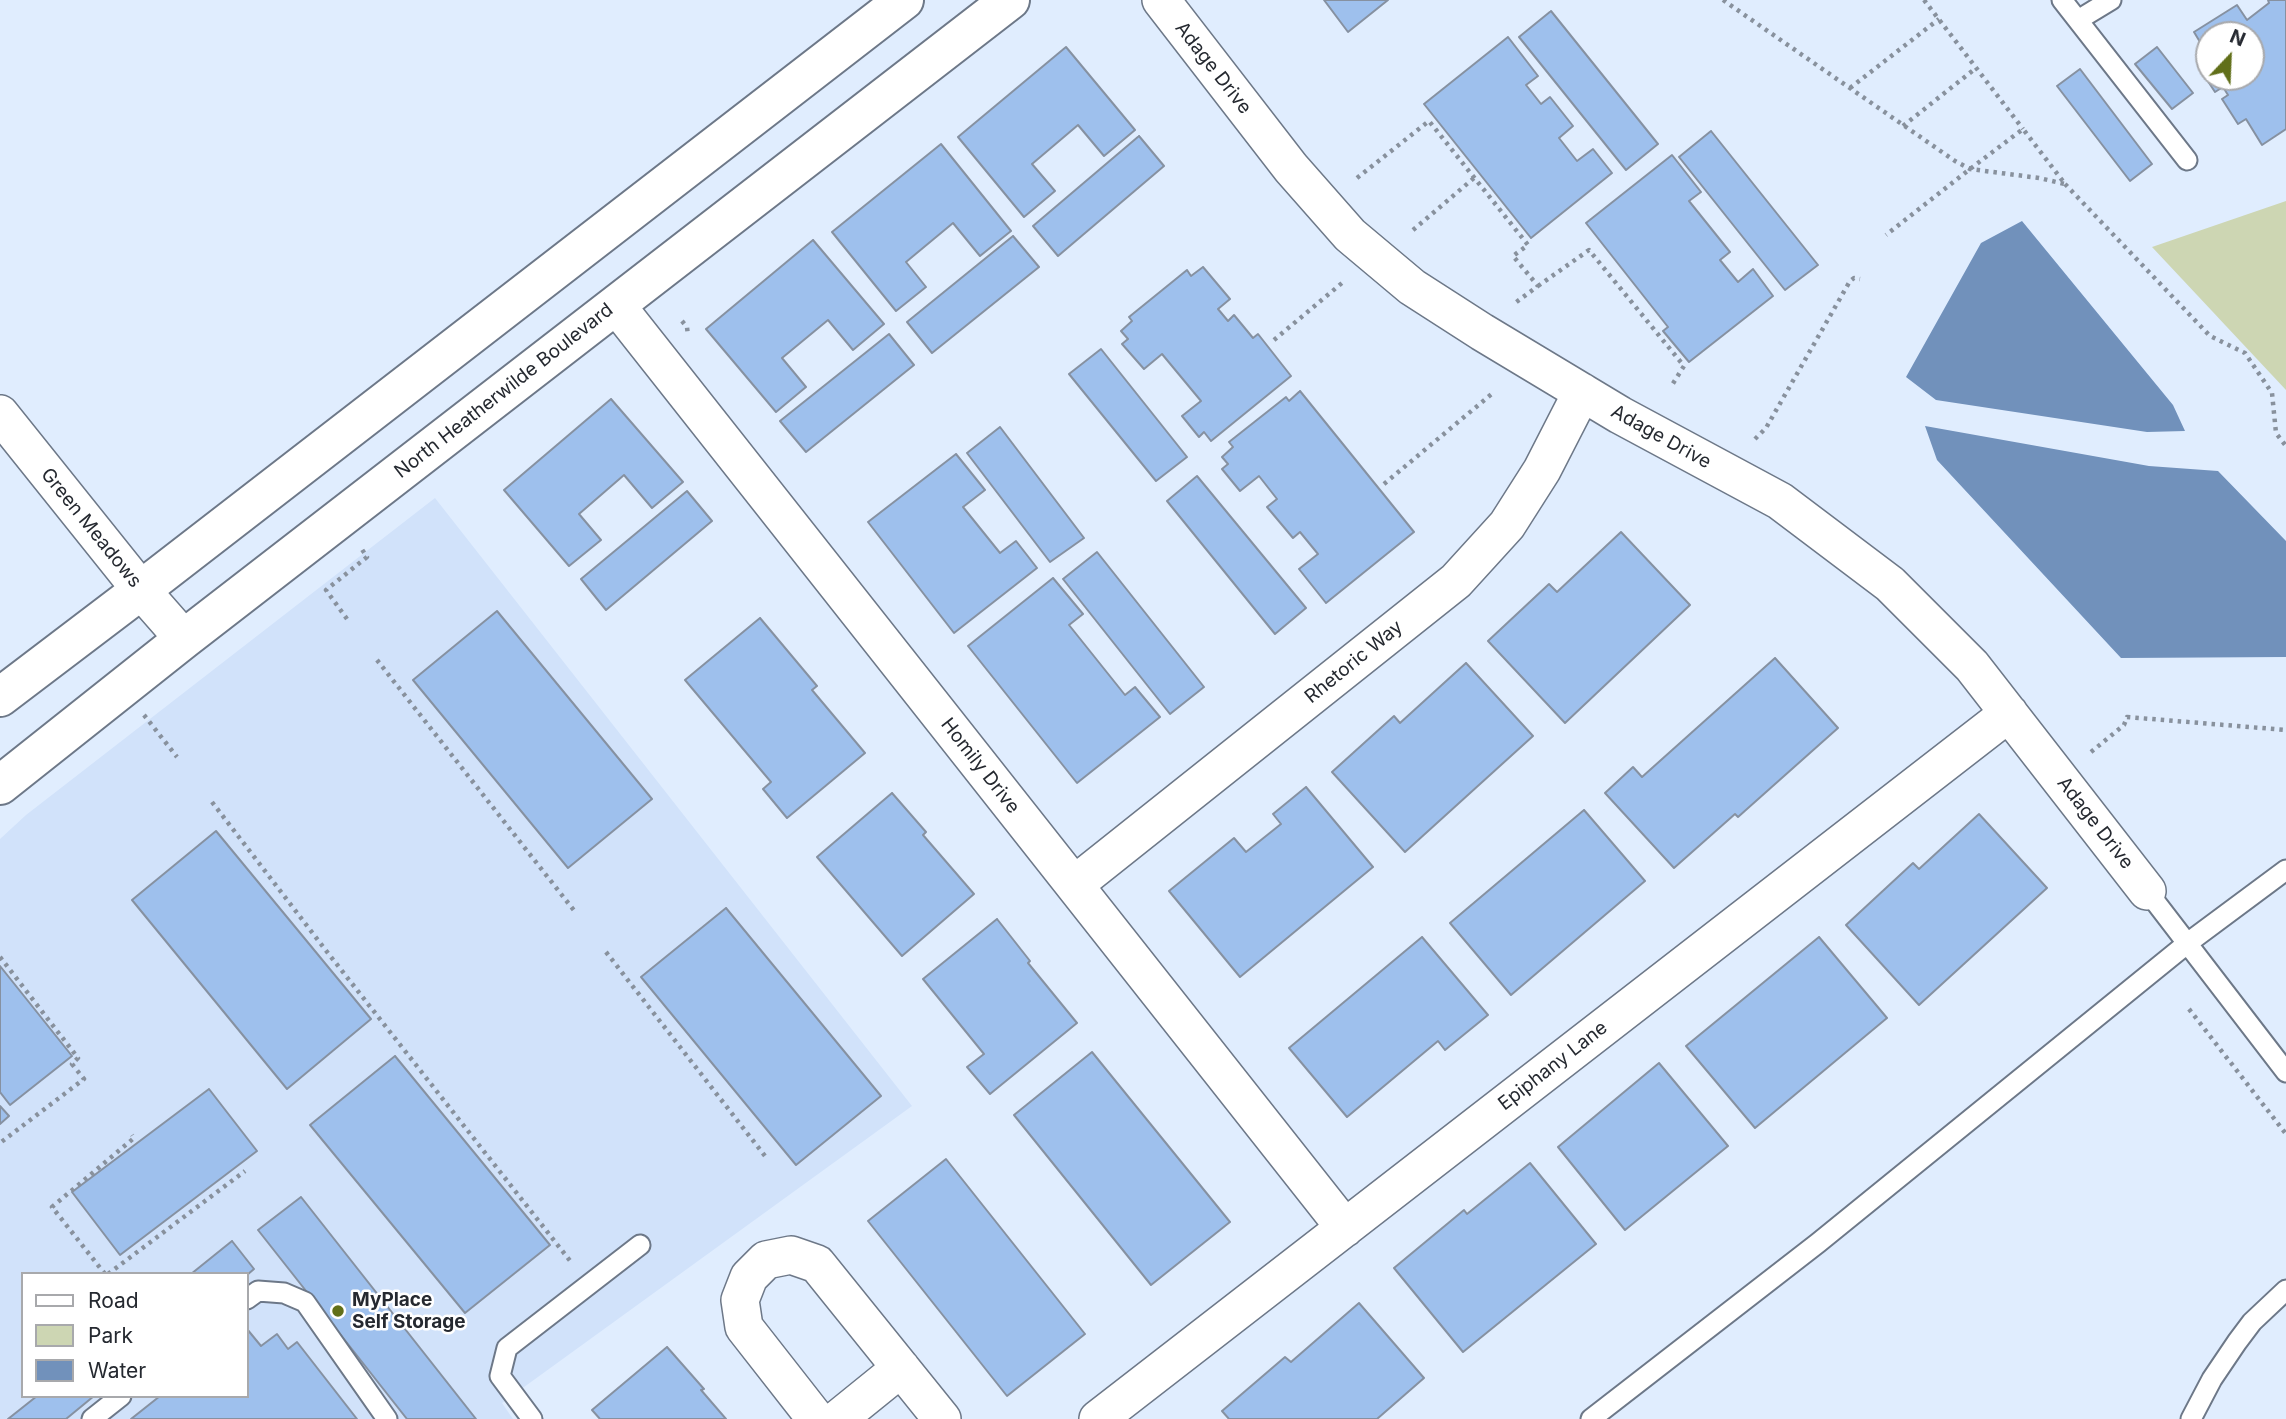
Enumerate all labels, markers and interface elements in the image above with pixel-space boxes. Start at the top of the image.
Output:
street label: Adage Drive [1170,17,1256,119]
north arrow [2195,21,2265,91]
text: N [2226,25,2249,51]
street label: North Heatherwilde Boulevard [390,299,618,483]
street label: Adage Drive [1607,400,1715,474]
street label: Green Meadows [36,464,146,592]
street label: Rhetoric Way [1301,616,1407,708]
street label: Homily Drive [936,714,1024,818]
street label: Adage Drive [2052,772,2138,874]
street label: Epiphany Lane [1494,1016,1612,1116]
legend [21,1272,248,1398]
text: Road [88,1288,139,1313]
place label: MyPlace Self Storage [352,1289,466,1333]
marker: MyPlace Self Storage [330,1303,346,1319]
text: Park [88,1323,133,1348]
text: Water [88,1358,146,1383]

